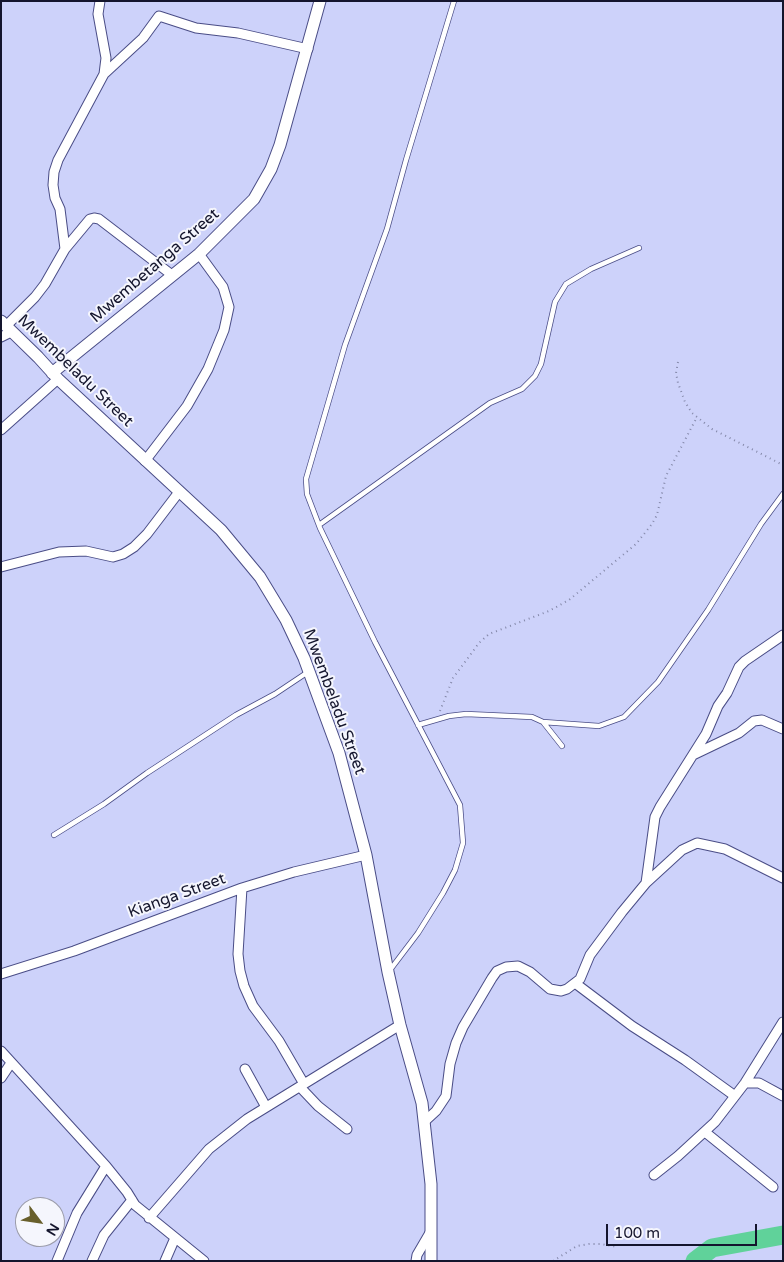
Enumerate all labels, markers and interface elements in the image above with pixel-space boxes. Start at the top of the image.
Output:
street label: Mwembetanga Street [87,205,223,327]
street label: Mwembeladu Street [13,311,137,431]
street label: Mwembeladu Street [299,627,369,777]
street label: Kianga Street [126,869,228,923]
north arrow [15,1197,65,1247]
scale bar [609,1214,760,1246]
text: N [42,1220,63,1239]
text: 100 m [614,1224,660,1242]

